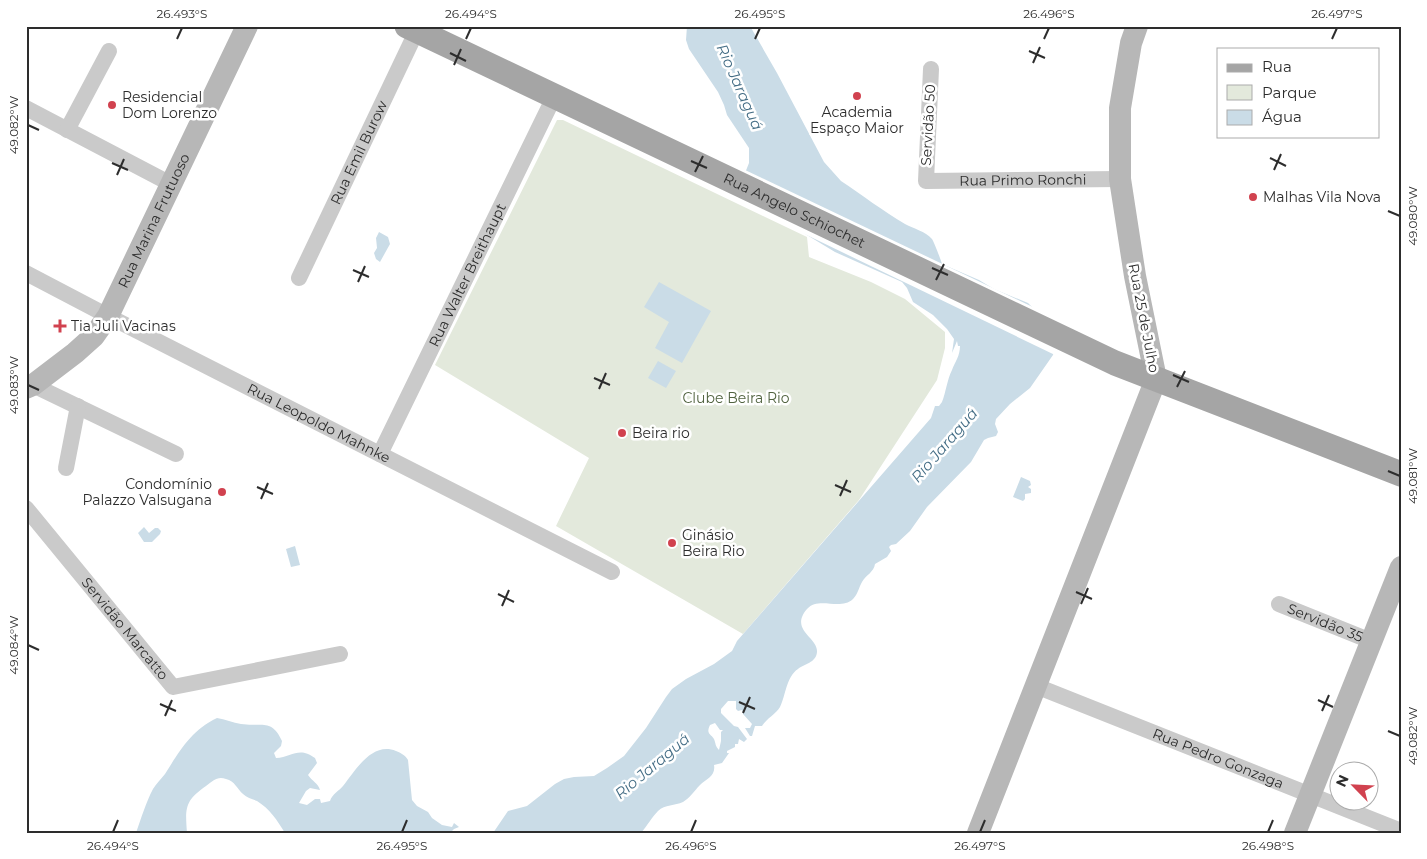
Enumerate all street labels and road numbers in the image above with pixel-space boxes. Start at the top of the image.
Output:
street label: Servidão 50 [917,84,939,166]
street label: Rua Emil Burow [326,97,392,208]
street label: Rua Marina Frutuoso [114,150,194,291]
street label: Rua Angelo Schiochet [720,169,869,252]
street label: Rua Primo Ronchi [959,170,1087,190]
street label: Rua Walter Breithaupt [425,200,510,350]
street label: Rua 25 de Julho [1125,262,1163,374]
street label: Rua Leopoldo Mahnke [244,379,393,467]
street label: Servidão Marcatto [78,574,173,684]
street label: Servidão 35 [1285,599,1366,646]
street label: Rua Pedro Gonzaga [1150,724,1286,792]

